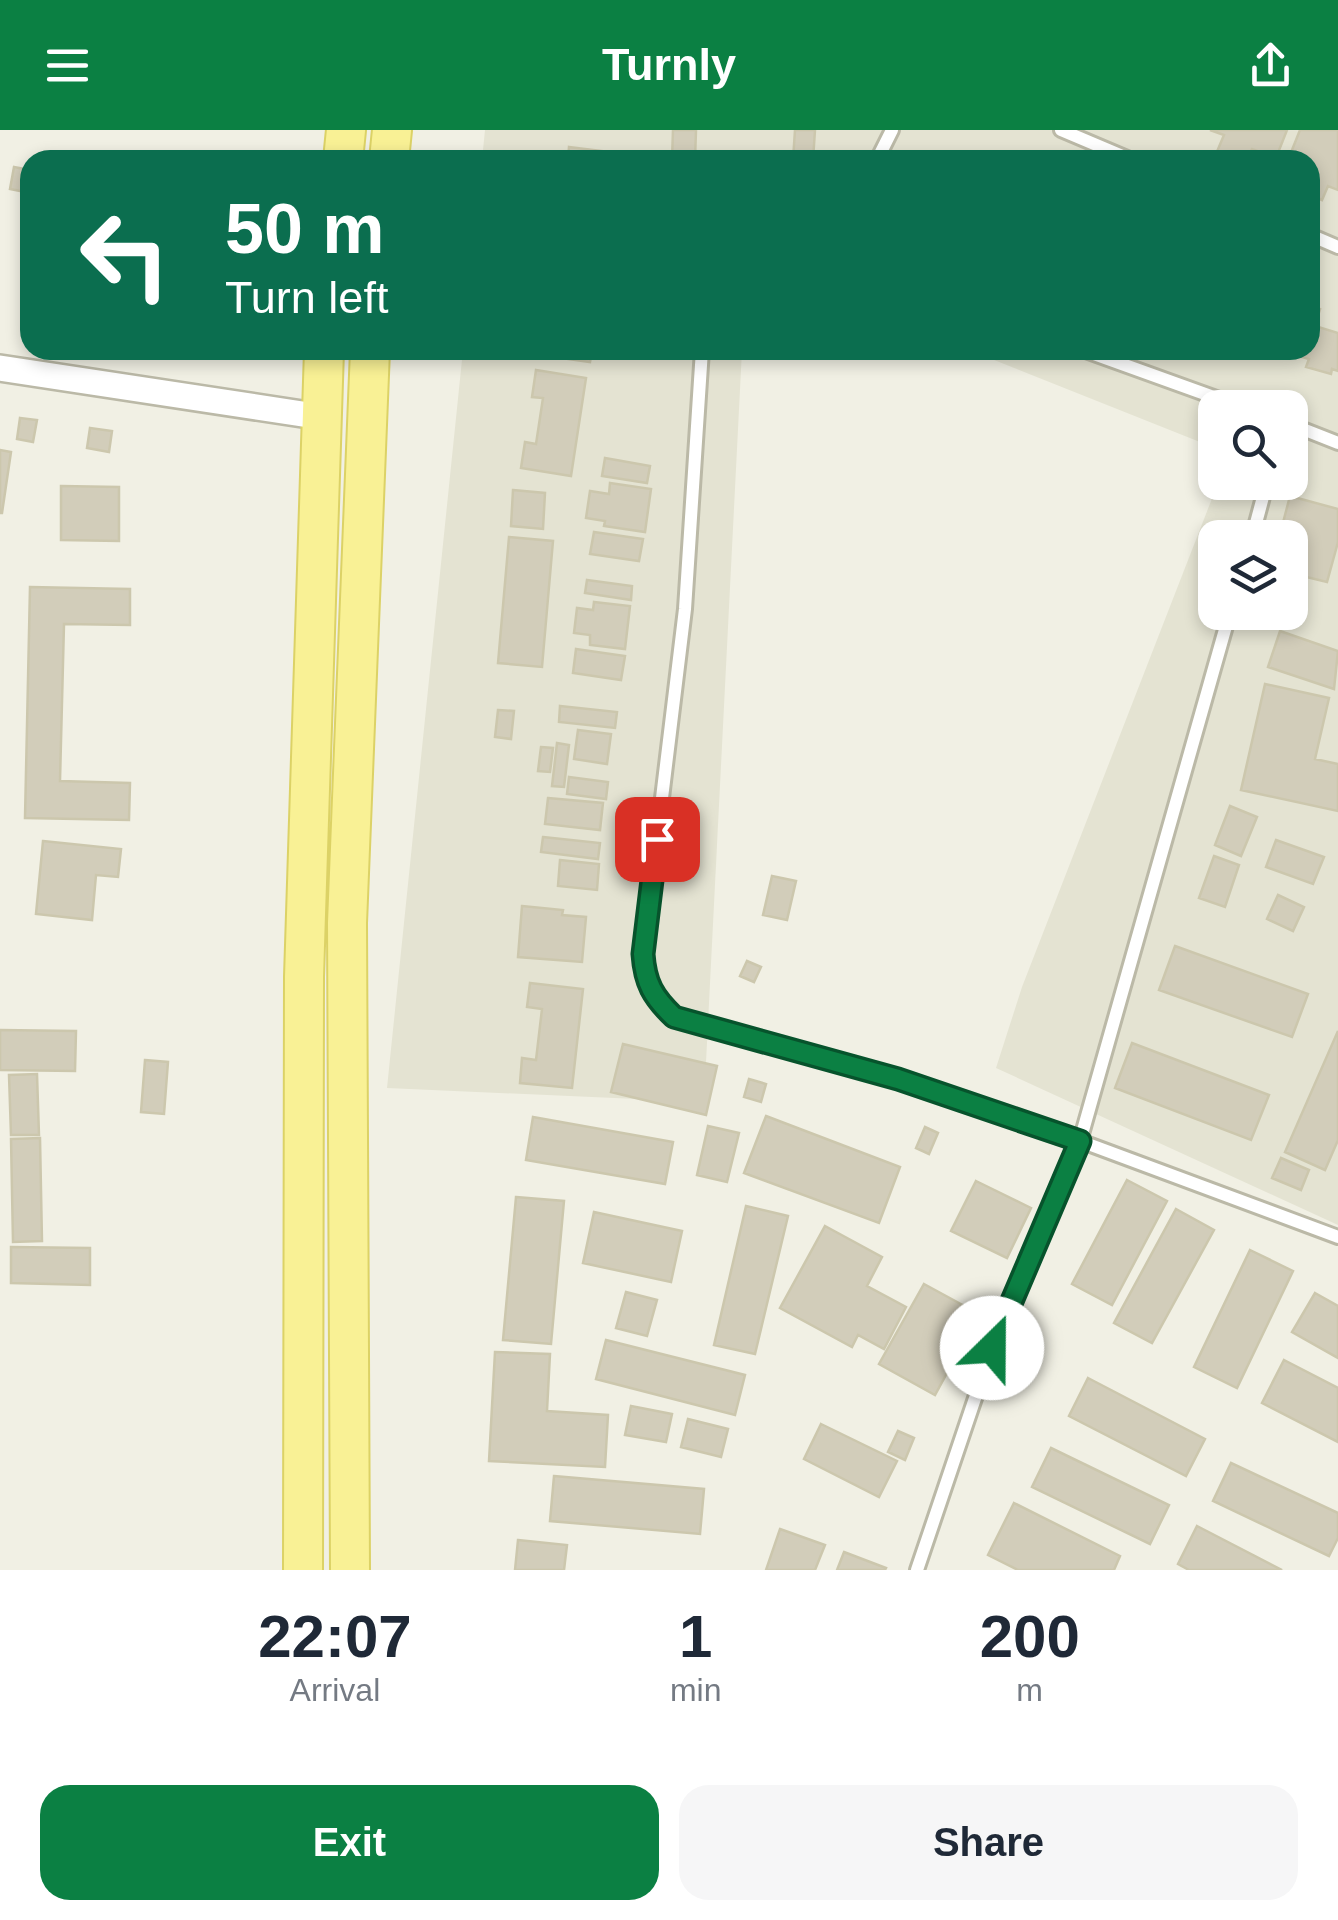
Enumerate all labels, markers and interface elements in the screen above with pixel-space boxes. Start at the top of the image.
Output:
icon: menu [40,38,95,93]
icon: share [1243,38,1298,93]
text: Turnly [602,39,736,90]
icon: left [60,190,190,320]
text: 50 m [225,190,385,268]
text: Turn left [225,272,388,323]
map controls [1198,390,1308,630]
button: search [1198,390,1308,500]
button: layers [1198,520,1308,630]
pin [615,797,700,882]
icon: arrive [630,812,685,867]
position arrow [940,1296,1044,1400]
text: 22:07 [258,1603,412,1670]
text: 1 [679,1603,712,1670]
text: 200 [980,1603,1080,1670]
text: Arrival [290,1672,380,1708]
text: min [670,1672,721,1708]
text: m [1016,1672,1043,1708]
button: Exit [40,1785,659,1900]
button: Share [679,1785,1298,1900]

